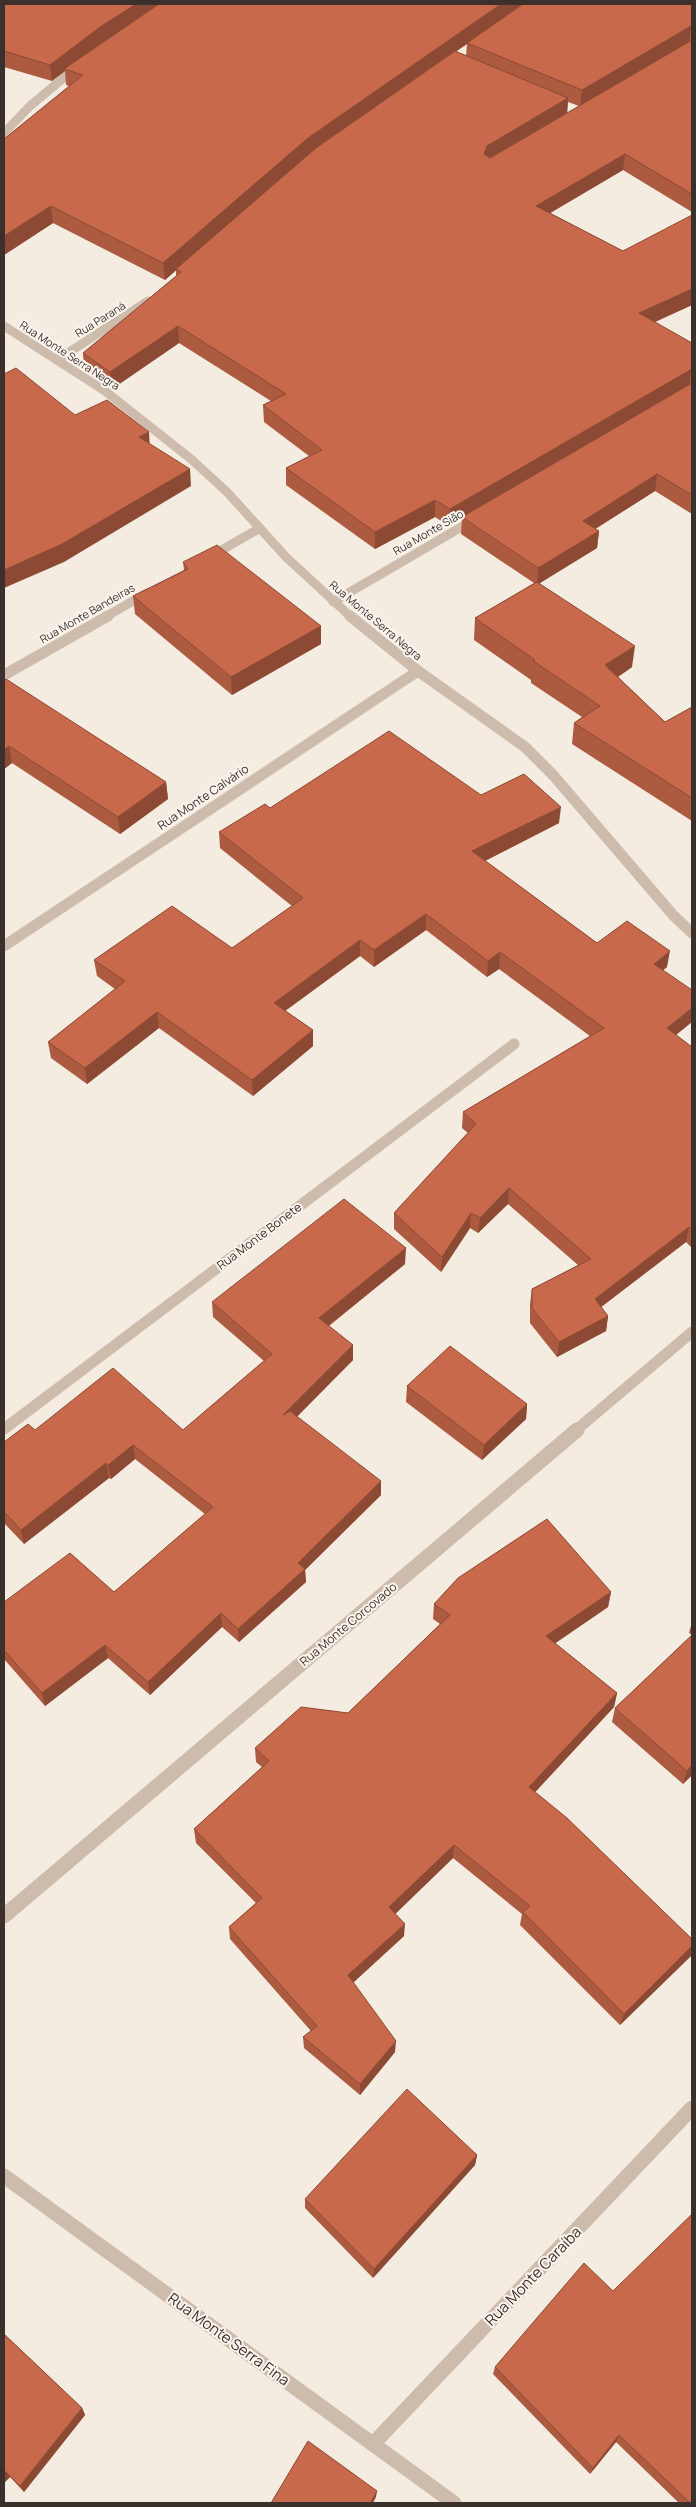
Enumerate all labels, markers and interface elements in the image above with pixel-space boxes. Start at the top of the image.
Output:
street label: Rua Paraná [72,298,128,340]
street label: Rua Monte Serra Negra [17,317,123,393]
street label: Rua Monte Sião [390,506,466,558]
street label: Rua Monte Serra Negra [327,577,425,663]
street label: Rua Monte Bandeiras [37,580,137,646]
street label: Rua Monte Calvário [154,760,252,834]
street label: Rua Monte Bonete [213,1198,305,1274]
street label: Rua Monte Corcovado [296,1578,400,1670]
street label: Rua Monte Caraíba [480,2222,586,2330]
street label: Rua Monte Serra Fina [164,2288,294,2390]

